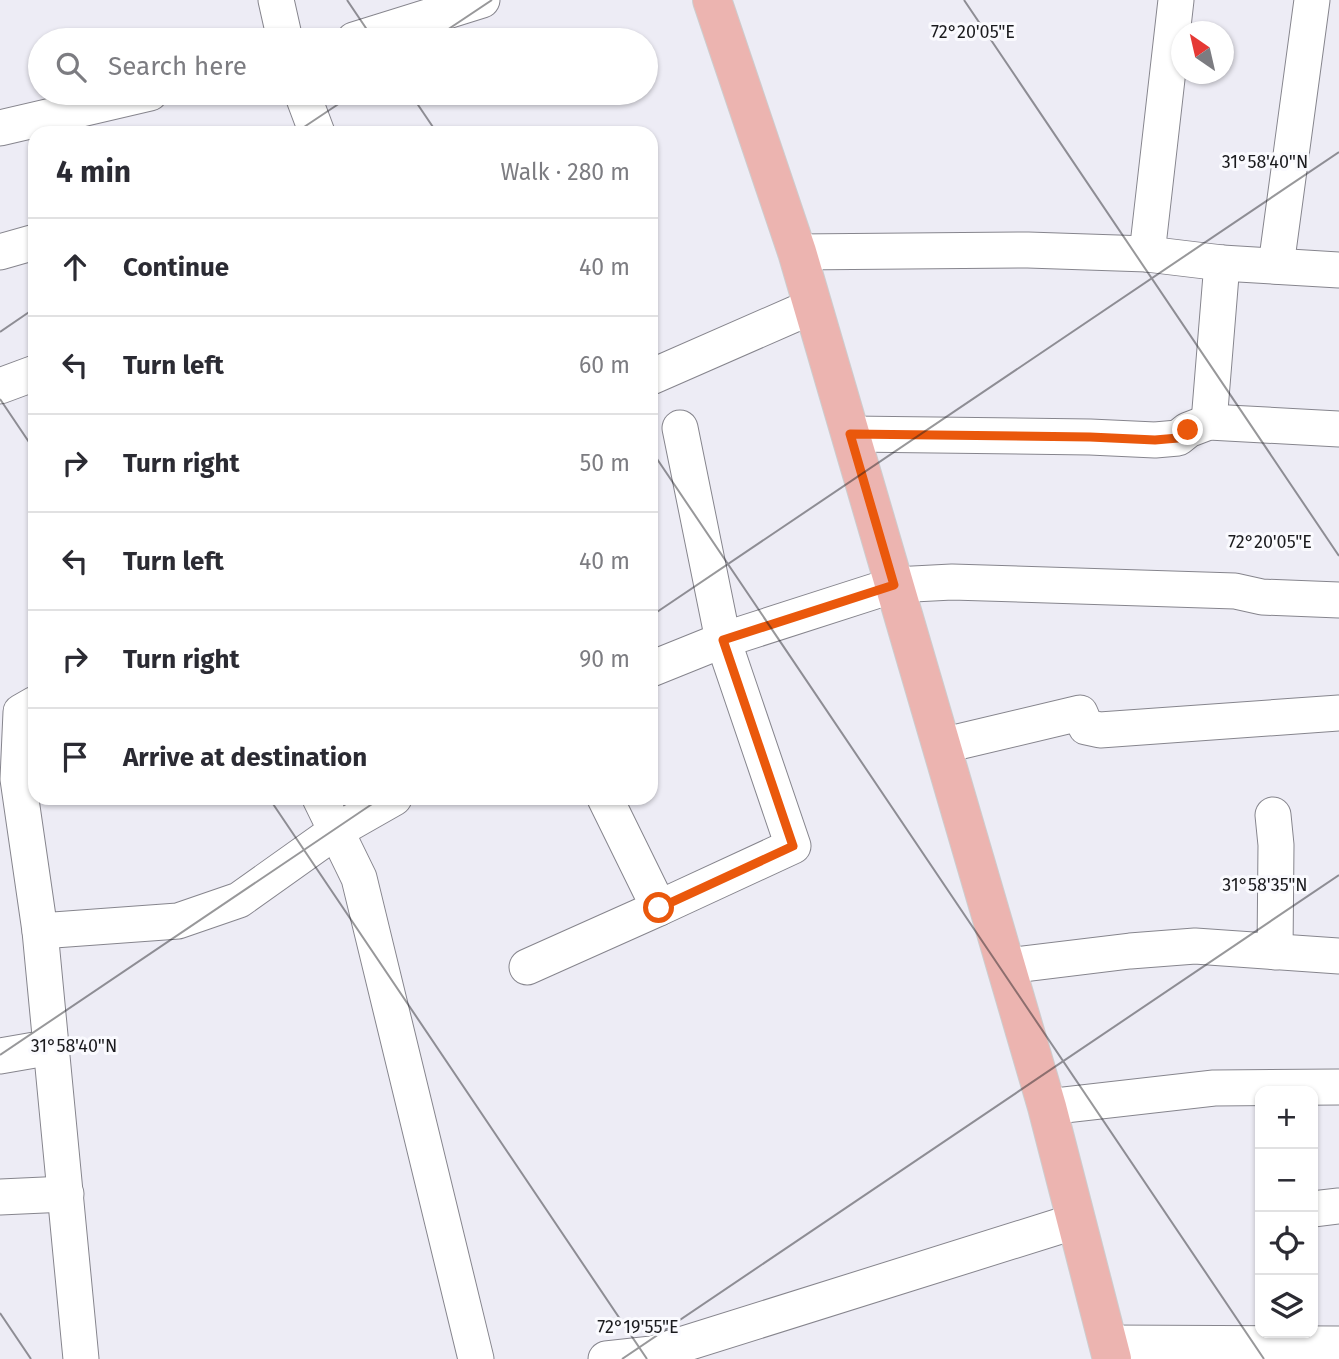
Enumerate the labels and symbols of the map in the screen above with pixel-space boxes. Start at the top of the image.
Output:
text: 72°20'05"E [931,21,1015,43]
north arrow [1171,21,1234,84]
text: 31°58'40"N [1222,151,1308,173]
route end [1172,414,1203,445]
text: 72°20'05"E [1228,531,1312,553]
text: 31°58'35"N [1222,874,1308,896]
route start [643,892,674,923]
text: 31°58'40"N [31,1035,117,1057]
text: 72°19'55"E [597,1316,679,1338]

